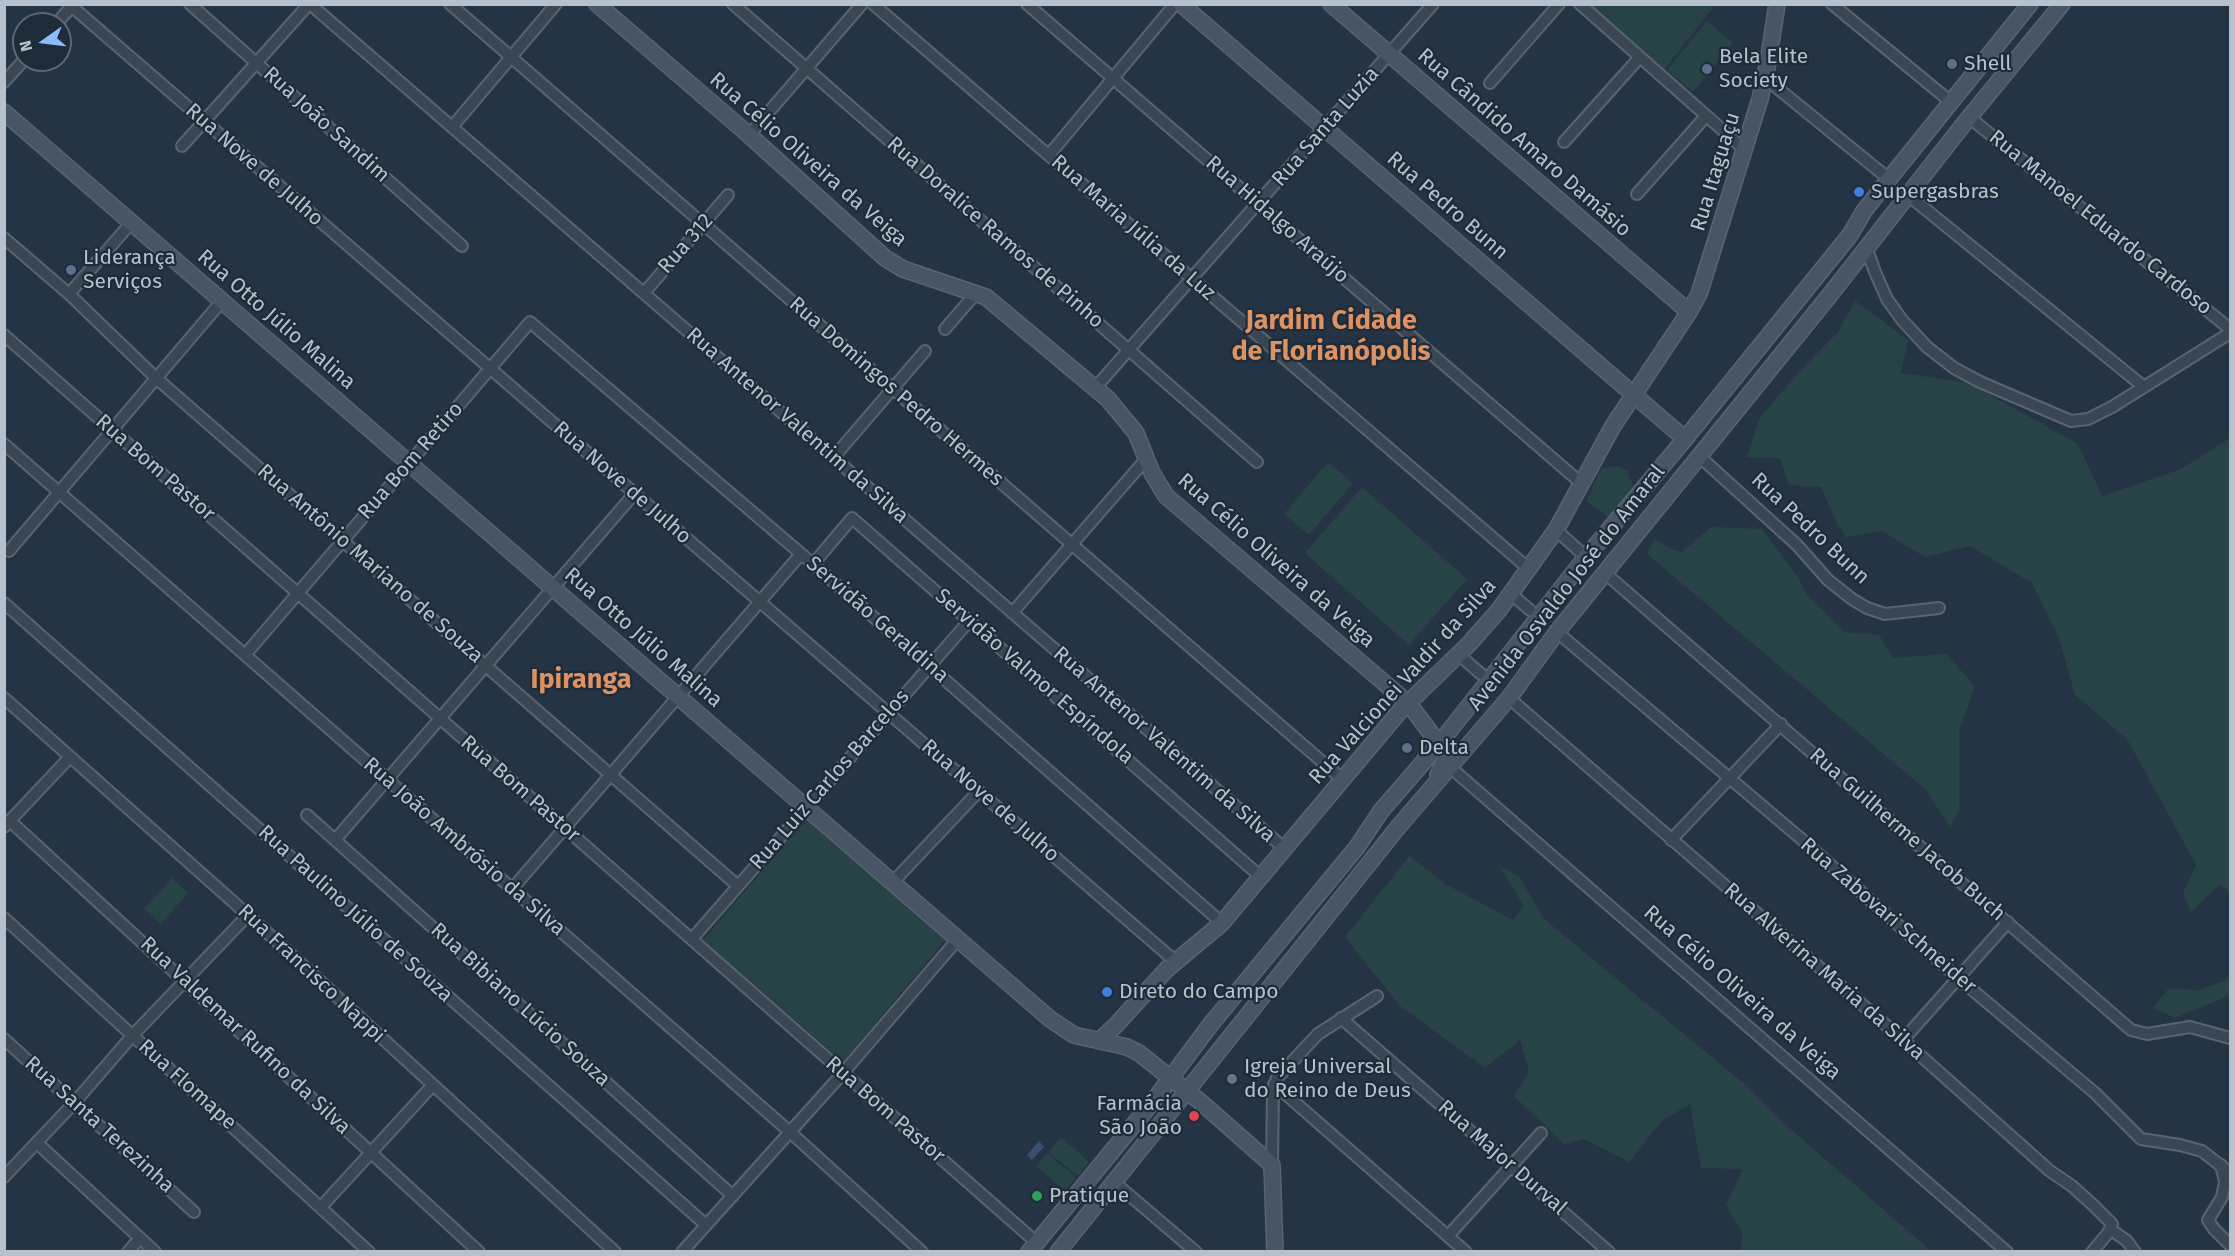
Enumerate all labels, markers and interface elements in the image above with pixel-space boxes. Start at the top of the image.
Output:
north arrow [12,12,72,72]
text: N [15,39,36,53]
street label: Rua Cândido Amaro Damásio [1412,43,1636,243]
place label: Bela Elite Society [1719,44,1808,94]
place label: Shell [1964,51,2012,77]
marker: Shell [1945,57,1959,71]
street label: Rua João Sandim [258,62,394,188]
street label: Rua Santa Luzia [1267,62,1385,192]
marker: Bela Elite Society [1700,62,1714,76]
street label: Rua Célio Oliveira da Veiga [704,67,912,253]
street label: Rua Nove de Julho [180,98,328,232]
street label: Rua Itaguaçu [1686,109,1746,235]
street label: Rua Manoel Eduardo Cardoso [1983,125,2217,321]
street label: Rua Doralice Ramos de Pinho [881,132,1109,334]
street label: Rua Pedro Bunn [1381,146,1513,266]
street label: Rua Maria Júlia da Luz [1046,150,1220,306]
street label: Rua Hidalgo Araújo [1200,151,1354,289]
place label: Supergasbras [1871,179,1999,205]
marker: Supergasbras [1852,185,1866,199]
street label: Rua 312 [653,209,719,279]
place label: Liderança Serviços [83,245,176,295]
street label: Rua Otto Júlio Malina [192,245,360,395]
marker: Liderança Serviços [64,263,78,277]
street label: Rua Domingos Pedro Hermes [784,292,1008,492]
district label: Jardim Cidade de Florianópolis [1231,305,1431,368]
street label: Rua Antenor Valentim da Silva [681,323,913,529]
street label: Rua Bom Retiro [353,397,469,525]
street label: Rua Bom Pastor [90,409,220,527]
street label: Rua Nove de Julho [548,416,696,550]
street label: Rua Antônio Mariano de Souza [252,459,488,669]
street label: Avenida Osvaldo José do Amaral [1463,460,1671,716]
street label: Rua Célio Oliveira da Veiga [1172,468,1380,654]
street label: Rua Pedro Bunn [1746,468,1874,590]
street label: Servidão Geraldina [801,551,953,689]
street label: Rua Otto Júlio Malina [559,563,727,713]
street label: Rua Valcionei Valdir da Silva [1304,574,1502,790]
street label: Servidão Valmor Espíndola [929,584,1139,770]
street label: Rua Antenor Valentim da Silva [1048,642,1280,848]
district label: Ipiranga [531,664,631,696]
street label: Rua Luiz Carlos Barcelos [745,685,915,875]
street label: Rua Bom Pastor [455,730,585,848]
street label: Rua Nove de Julho [916,734,1064,868]
place label: Delta [1419,735,1469,761]
marker: Delta [1400,741,1414,755]
street label: Rua Guilherme Jacob Buch [1804,743,2010,927]
street label: Rua João Ambrósio da Silva [358,752,570,942]
street label: Rua Paulino Júlio de Souza [253,820,457,1008]
street label: Rua Zabovari Schneider [1795,833,1981,999]
street label: Rua Alverina Maria da Silva [1718,878,1930,1066]
street label: Rua Francisco Nappi [232,899,390,1049]
street label: Rua Célio Oliveira da Veiga [1638,900,1846,1086]
street label: Rua Bibiano Lúcio Souza [425,918,615,1092]
street label: Rua Valdemar Rufino da Silva [135,932,355,1140]
place label: Direto do Campo [1119,979,1279,1005]
marker: Direto do Campo [1100,985,1114,999]
street label: Rua Flomape [133,1034,241,1136]
street label: Rua Santa Terezinha [19,1051,179,1199]
street label: Rua Bom Pastor [820,1051,950,1169]
place label: Igreja Universal do Reino de Deus [1244,1054,1411,1104]
marker: Igreja Universal do Reino de Deus [1225,1072,1239,1086]
place label: Farmácia São João [1097,1091,1182,1141]
street label: Rua Major Durval [1432,1095,1572,1221]
marker: Farmácia São João [1187,1109,1201,1123]
place label: Pratique [1049,1183,1129,1209]
marker: Pratique [1030,1189,1044,1203]

